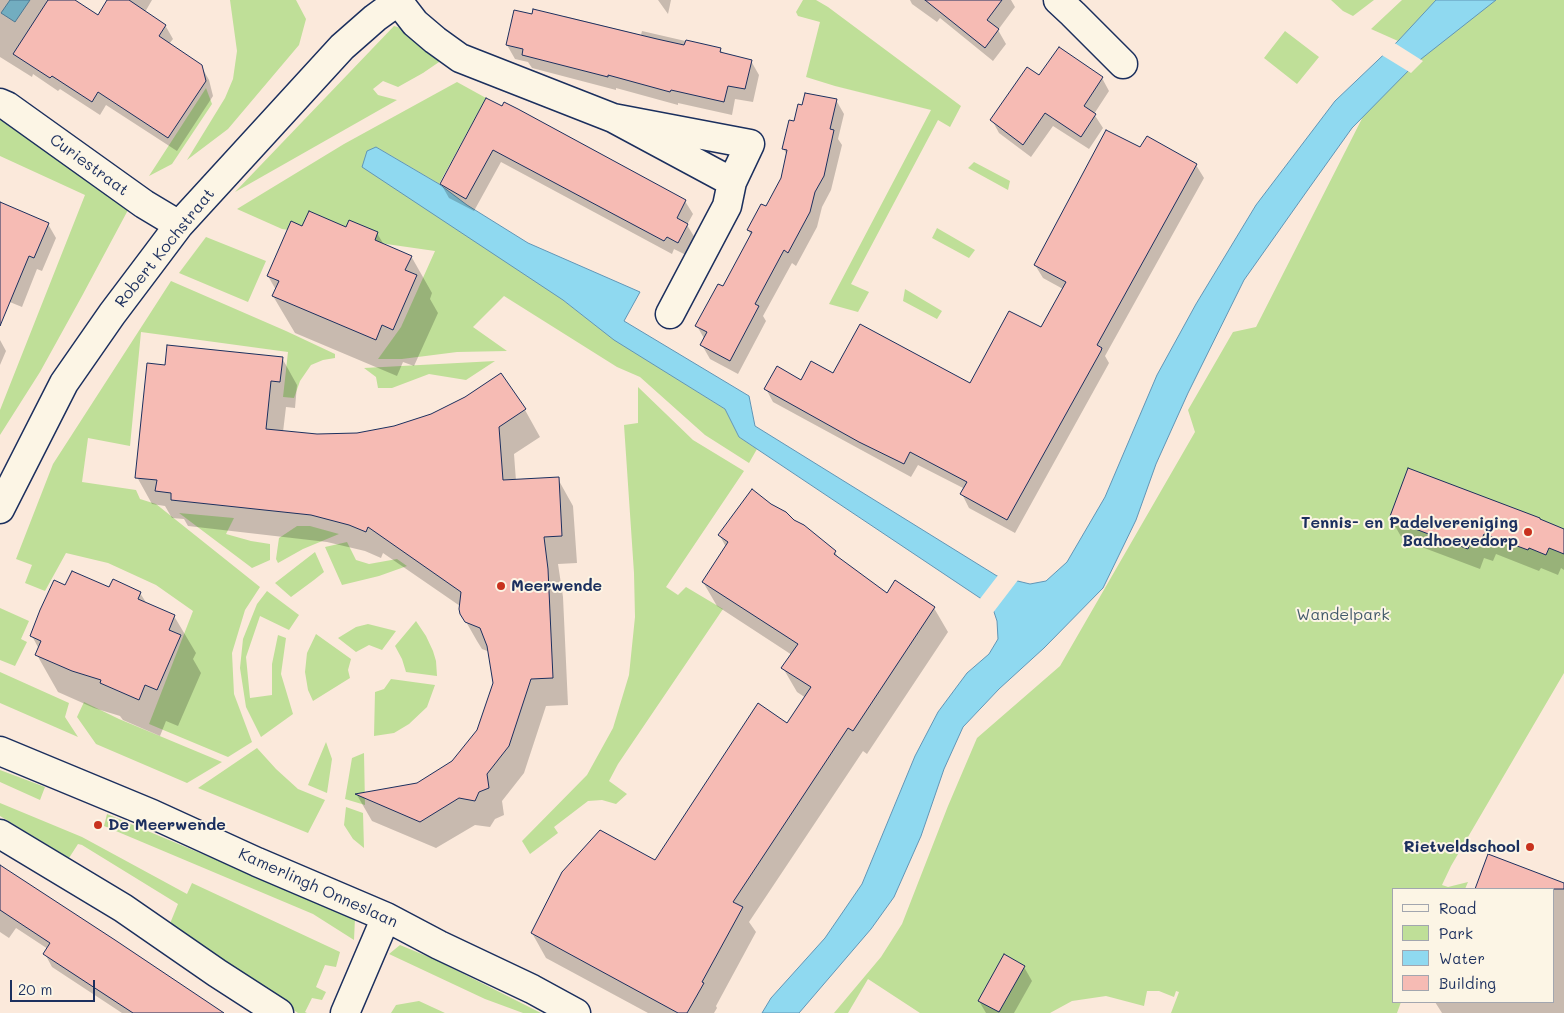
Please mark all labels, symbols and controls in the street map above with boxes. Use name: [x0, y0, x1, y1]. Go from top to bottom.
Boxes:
street label: Curiestraat: [46, 130, 132, 200]
street label: Robert Kochstraat: [111, 185, 219, 311]
place label: Tennis- en Padelvereniging Badhoevedorp: [1301, 513, 1518, 551]
marker: Tennis- en Padelvereniging Badhoevedorp: [1522, 526, 1534, 538]
place label: Meerwende: [511, 576, 602, 596]
marker: Meerwende: [495, 580, 507, 592]
park label: Wandelpark: [1296, 605, 1390, 625]
place label: De Meerwende: [108, 815, 226, 835]
marker: De Meerwende: [92, 819, 104, 831]
place label: Rietveldschool: [1404, 837, 1520, 857]
marker: Rietveldschool: [1524, 841, 1536, 853]
street label: Kamerlingh Onneslaan: [235, 844, 401, 932]
legend: [1392, 888, 1554, 1003]
text: Road: [1439, 898, 1476, 918]
text: Park: [1439, 923, 1473, 943]
text: Water: [1439, 948, 1485, 968]
scale bar: [12, 970, 98, 1002]
text: Building: [1439, 973, 1496, 993]
text: 20 m: [18, 979, 52, 999]

